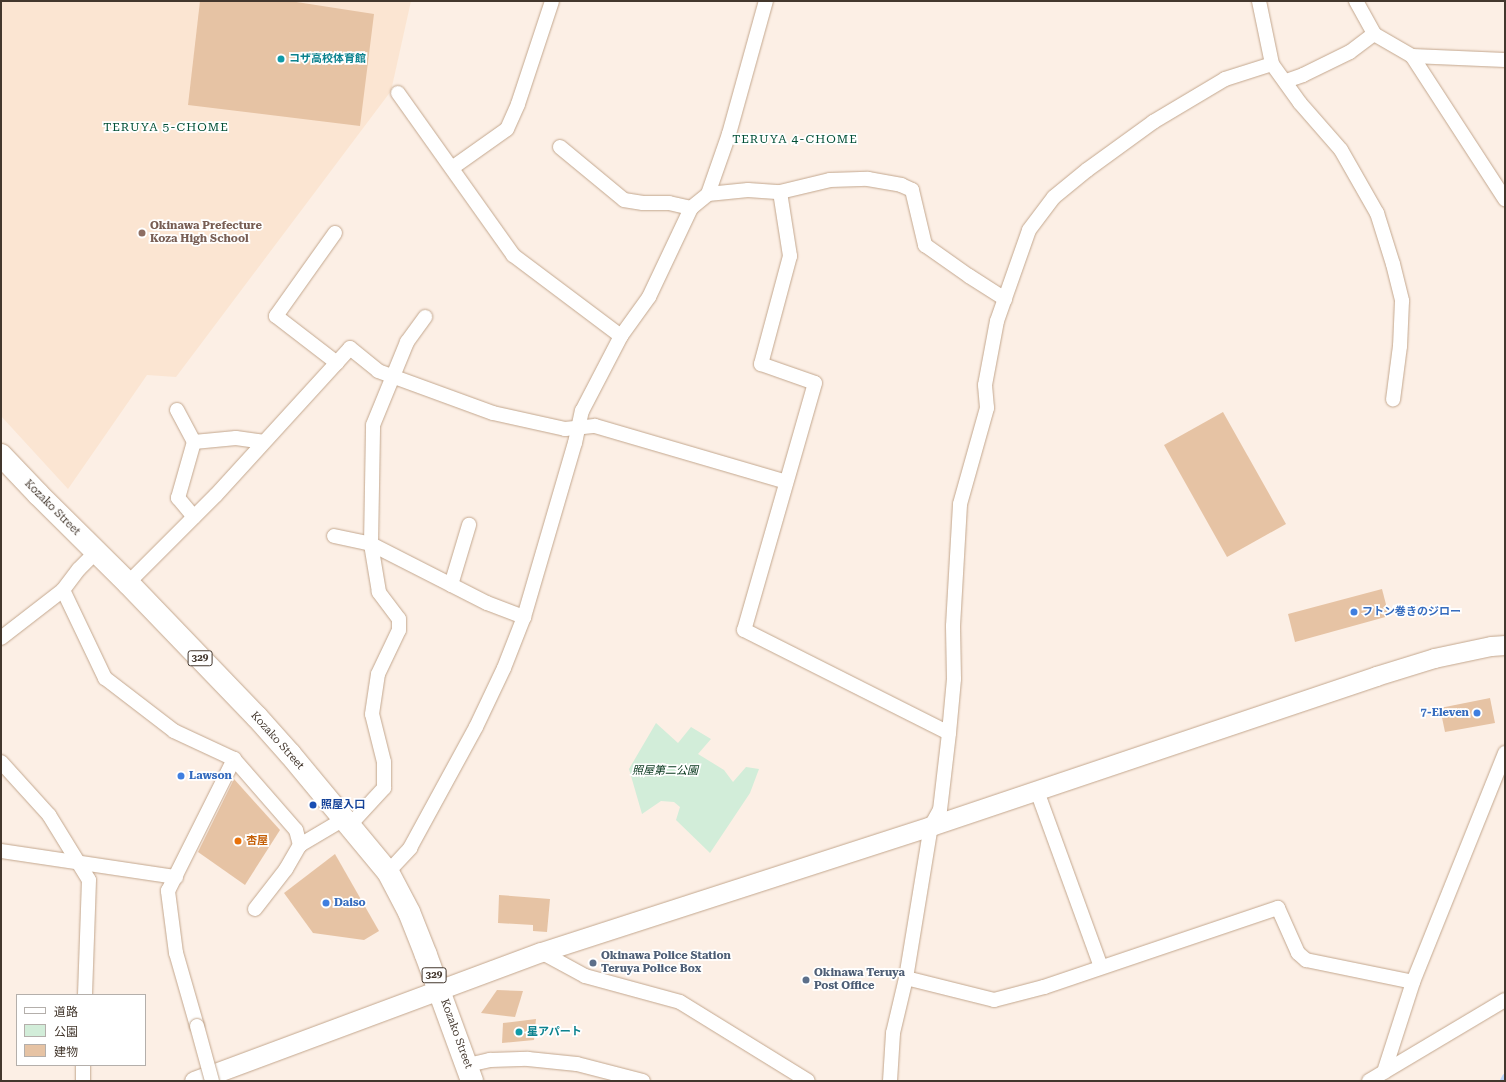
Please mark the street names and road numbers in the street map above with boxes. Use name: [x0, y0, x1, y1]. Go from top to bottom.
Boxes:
street label: Kozako Street: [21, 477, 83, 539]
road number: 329: [187, 650, 213, 666]
street label: Kozako Street: [248, 709, 306, 773]
road number: 329: [421, 967, 447, 983]
street label: Kozako Street: [437, 997, 475, 1071]

